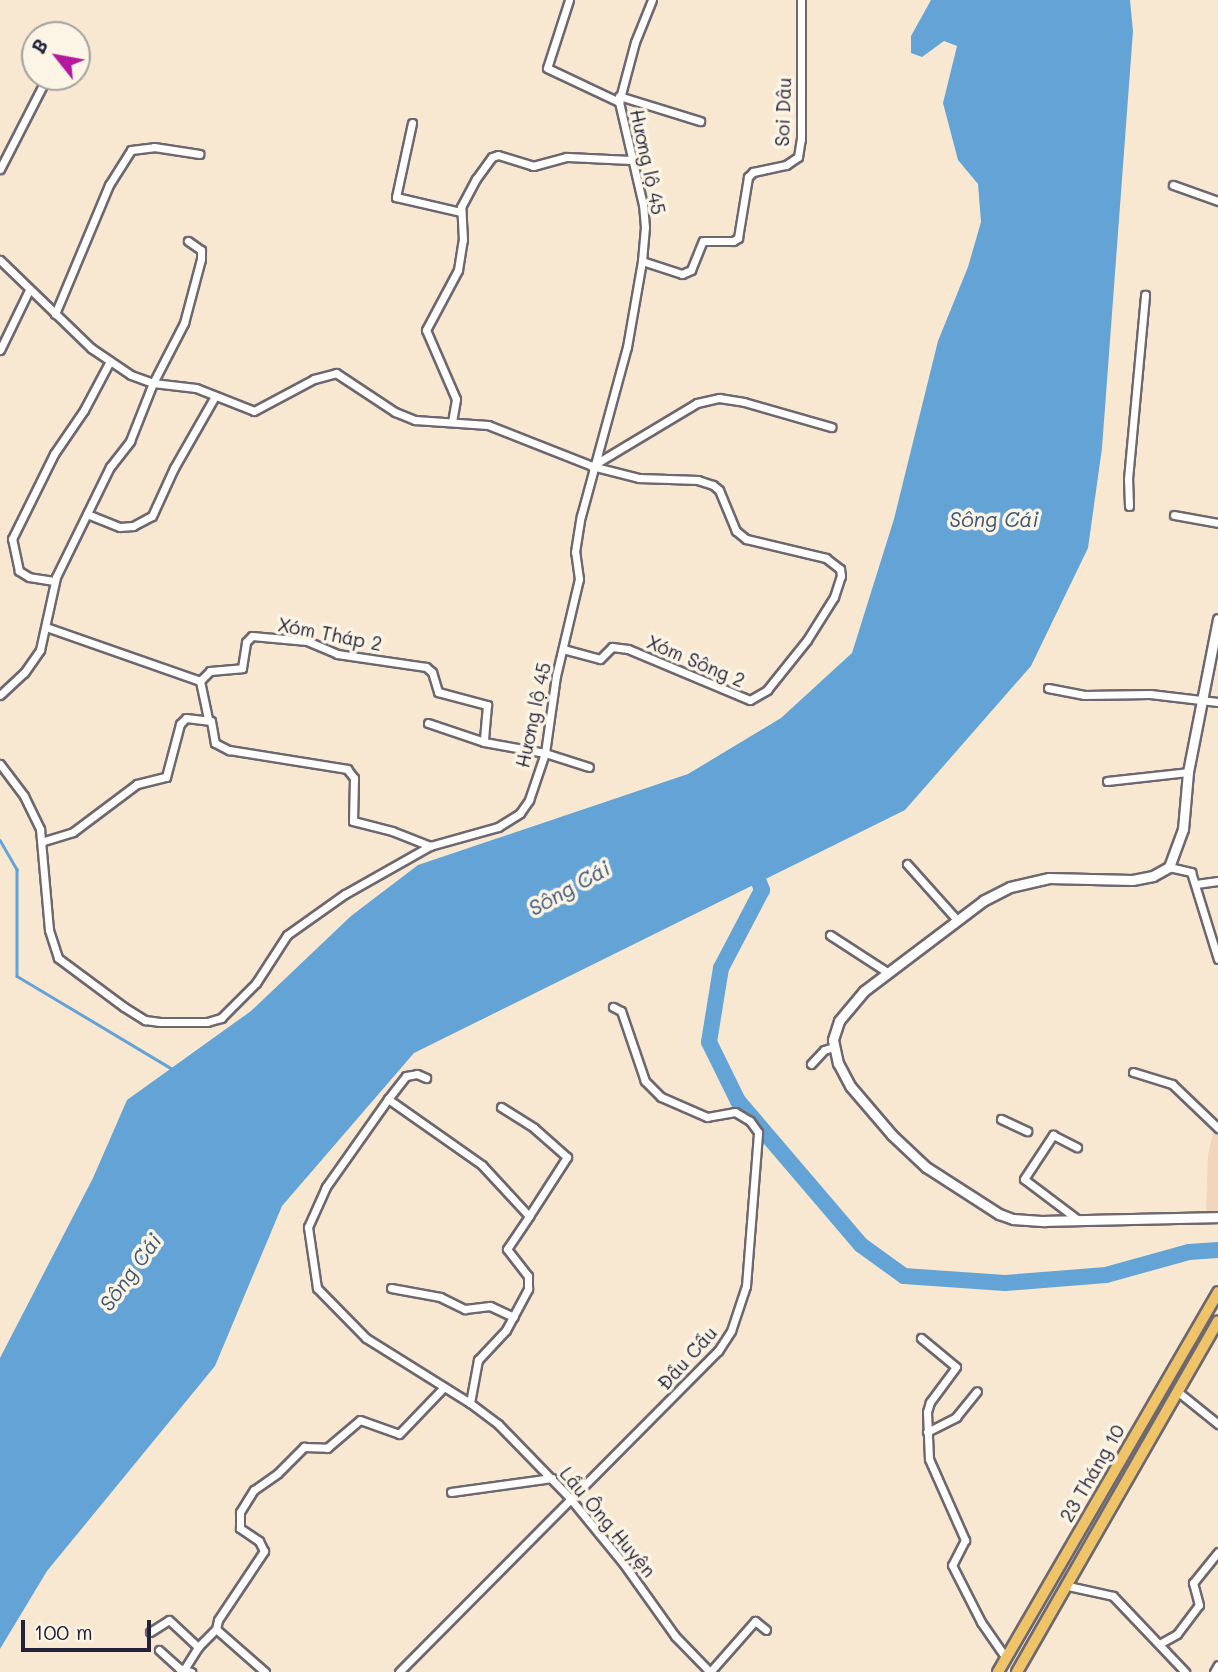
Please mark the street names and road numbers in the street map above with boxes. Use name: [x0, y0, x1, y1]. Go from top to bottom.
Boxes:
street label: Soi Dâu: [770, 77, 796, 147]
street label: Hương lộ 45: [626, 107, 670, 217]
street label: Xóm Tháp 2: [276, 613, 384, 655]
street label: Xóm Sông 2: [644, 630, 748, 692]
street label: Hương lộ 45: [511, 660, 555, 770]
street label: Đầu Cầu: [652, 1321, 722, 1395]
street label: 23 Tháng 10: [1055, 1420, 1129, 1526]
street label: Lầu Ông Huyện: [555, 1462, 661, 1582]

